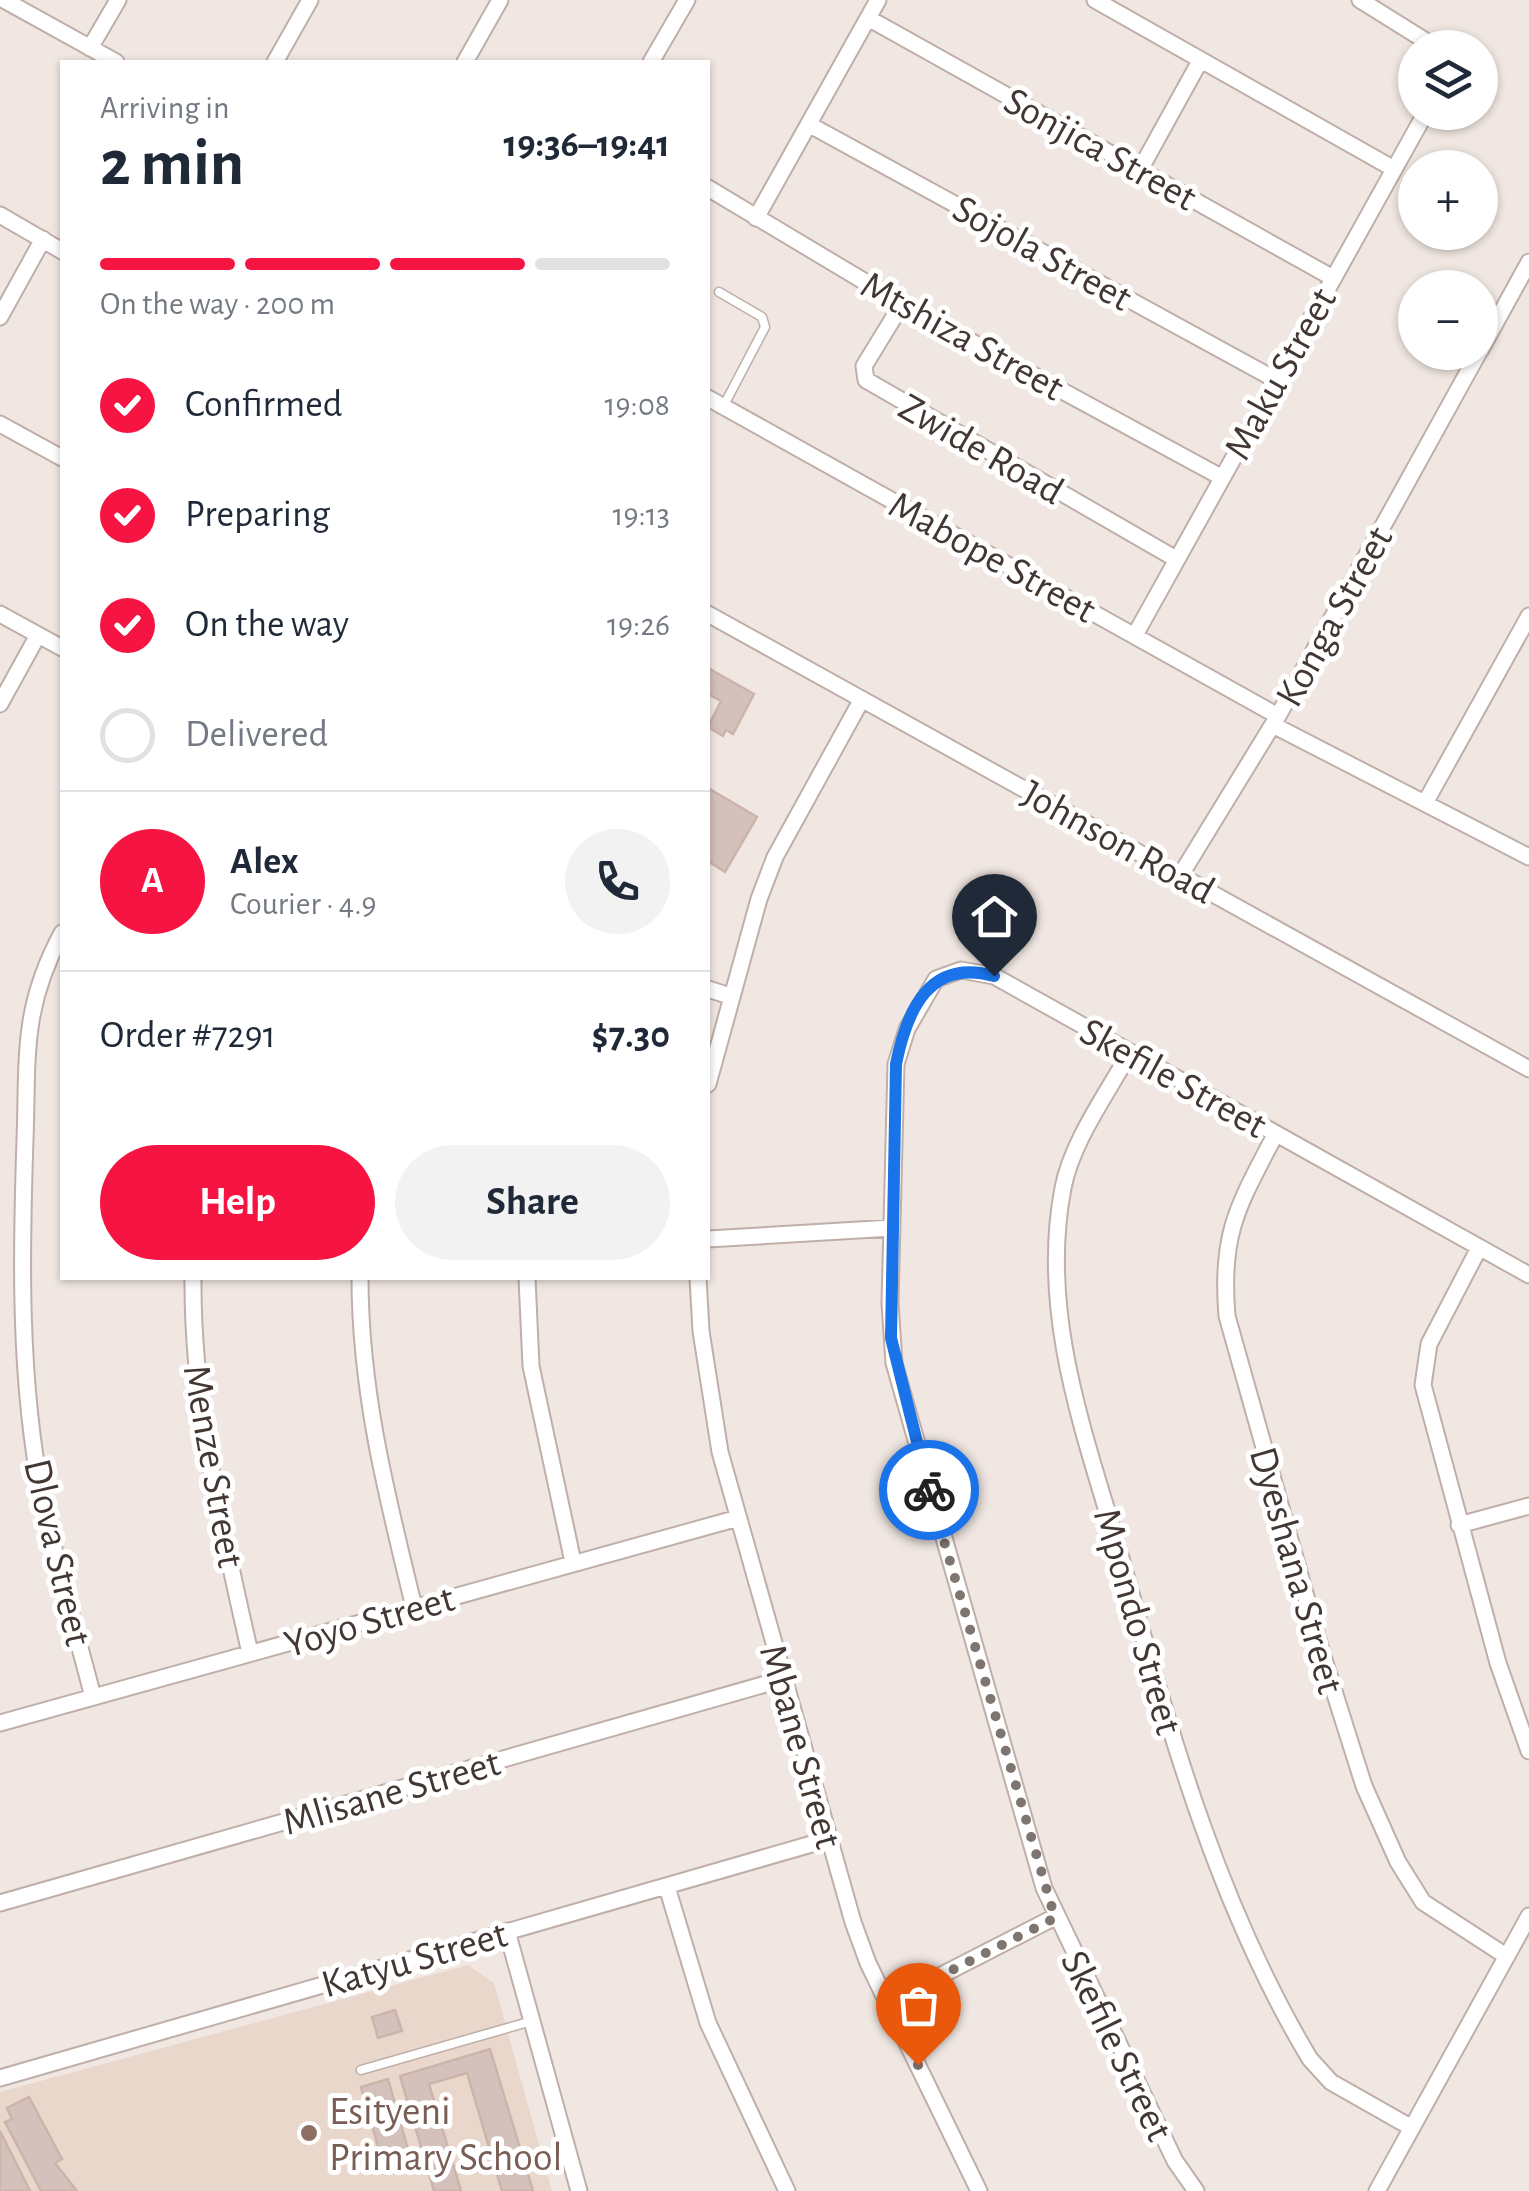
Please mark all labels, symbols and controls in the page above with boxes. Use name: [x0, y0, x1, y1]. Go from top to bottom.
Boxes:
map controls: [1398, 30, 1498, 370]
button: layers: [1398, 30, 1498, 130]
street label: Sonjica Street: [997, 81, 1203, 219]
text: Arriving in: [100, 92, 229, 124]
text: 19:36–19:41: [503, 126, 670, 164]
text: 2 min: [100, 132, 244, 197]
button: +: [1398, 150, 1498, 250]
street label: Sojola Street: [946, 188, 1138, 319]
street label: Mtshiza Street: [854, 265, 1070, 409]
button: −: [1398, 270, 1498, 370]
street label: Maku Street: [1217, 281, 1344, 466]
text: On the way · 200 m: [100, 288, 335, 320]
icon: check: [100, 378, 155, 433]
text: Confirmed: [185, 386, 342, 424]
street label: Zwide Road: [892, 387, 1070, 513]
text: 19:08: [605, 389, 670, 421]
street label: Mabope Street: [882, 485, 1102, 631]
icon: check: [100, 488, 155, 543]
text: Preparing: [185, 496, 330, 534]
text: 19:13: [612, 499, 670, 531]
street label: Konga Street: [1269, 520, 1401, 714]
icon: check: [100, 598, 155, 653]
text: On the way: [185, 606, 349, 644]
text: 19:26: [607, 609, 670, 641]
text: Delivered: [185, 716, 328, 754]
street label: Johnson Road: [1015, 774, 1221, 912]
button: phone: [565, 829, 670, 934]
text: Alex: [230, 843, 299, 881]
text: A: [141, 862, 164, 900]
pin: [952, 874, 1037, 977]
text: Courier · 4.9: [230, 888, 377, 920]
icon: home: [967, 889, 1022, 944]
street label: Skefile Street: [1073, 1011, 1273, 1146]
text: Order #7291: [100, 1017, 276, 1055]
text: $7.30: [592, 1017, 670, 1055]
button: Help: [100, 1145, 375, 1260]
button: Share: [395, 1145, 670, 1260]
street label: Menze Street: [176, 1362, 251, 1571]
courier: [879, 1440, 979, 1540]
street label: Dyeshana Street: [1242, 1443, 1350, 1699]
street label: Dlova Street: [16, 1455, 98, 1650]
icon: bike: [902, 1463, 957, 1518]
street label: Mpondo Street: [1086, 1504, 1188, 1739]
street label: Yoyo Street: [280, 1579, 459, 1665]
street label: Mbane Street: [752, 1640, 848, 1853]
street label: Mlisane Street: [278, 1743, 505, 1843]
street label: Katyu Street: [317, 1914, 512, 2005]
street label: Skefile Street: [1053, 1945, 1179, 2147]
pin: [876, 1963, 961, 2066]
icon: bag: [891, 1978, 946, 2033]
place label: Esityeni Primary School: [329, 2092, 562, 2178]
marker: Esityeni Primary School: [298, 2122, 320, 2144]

